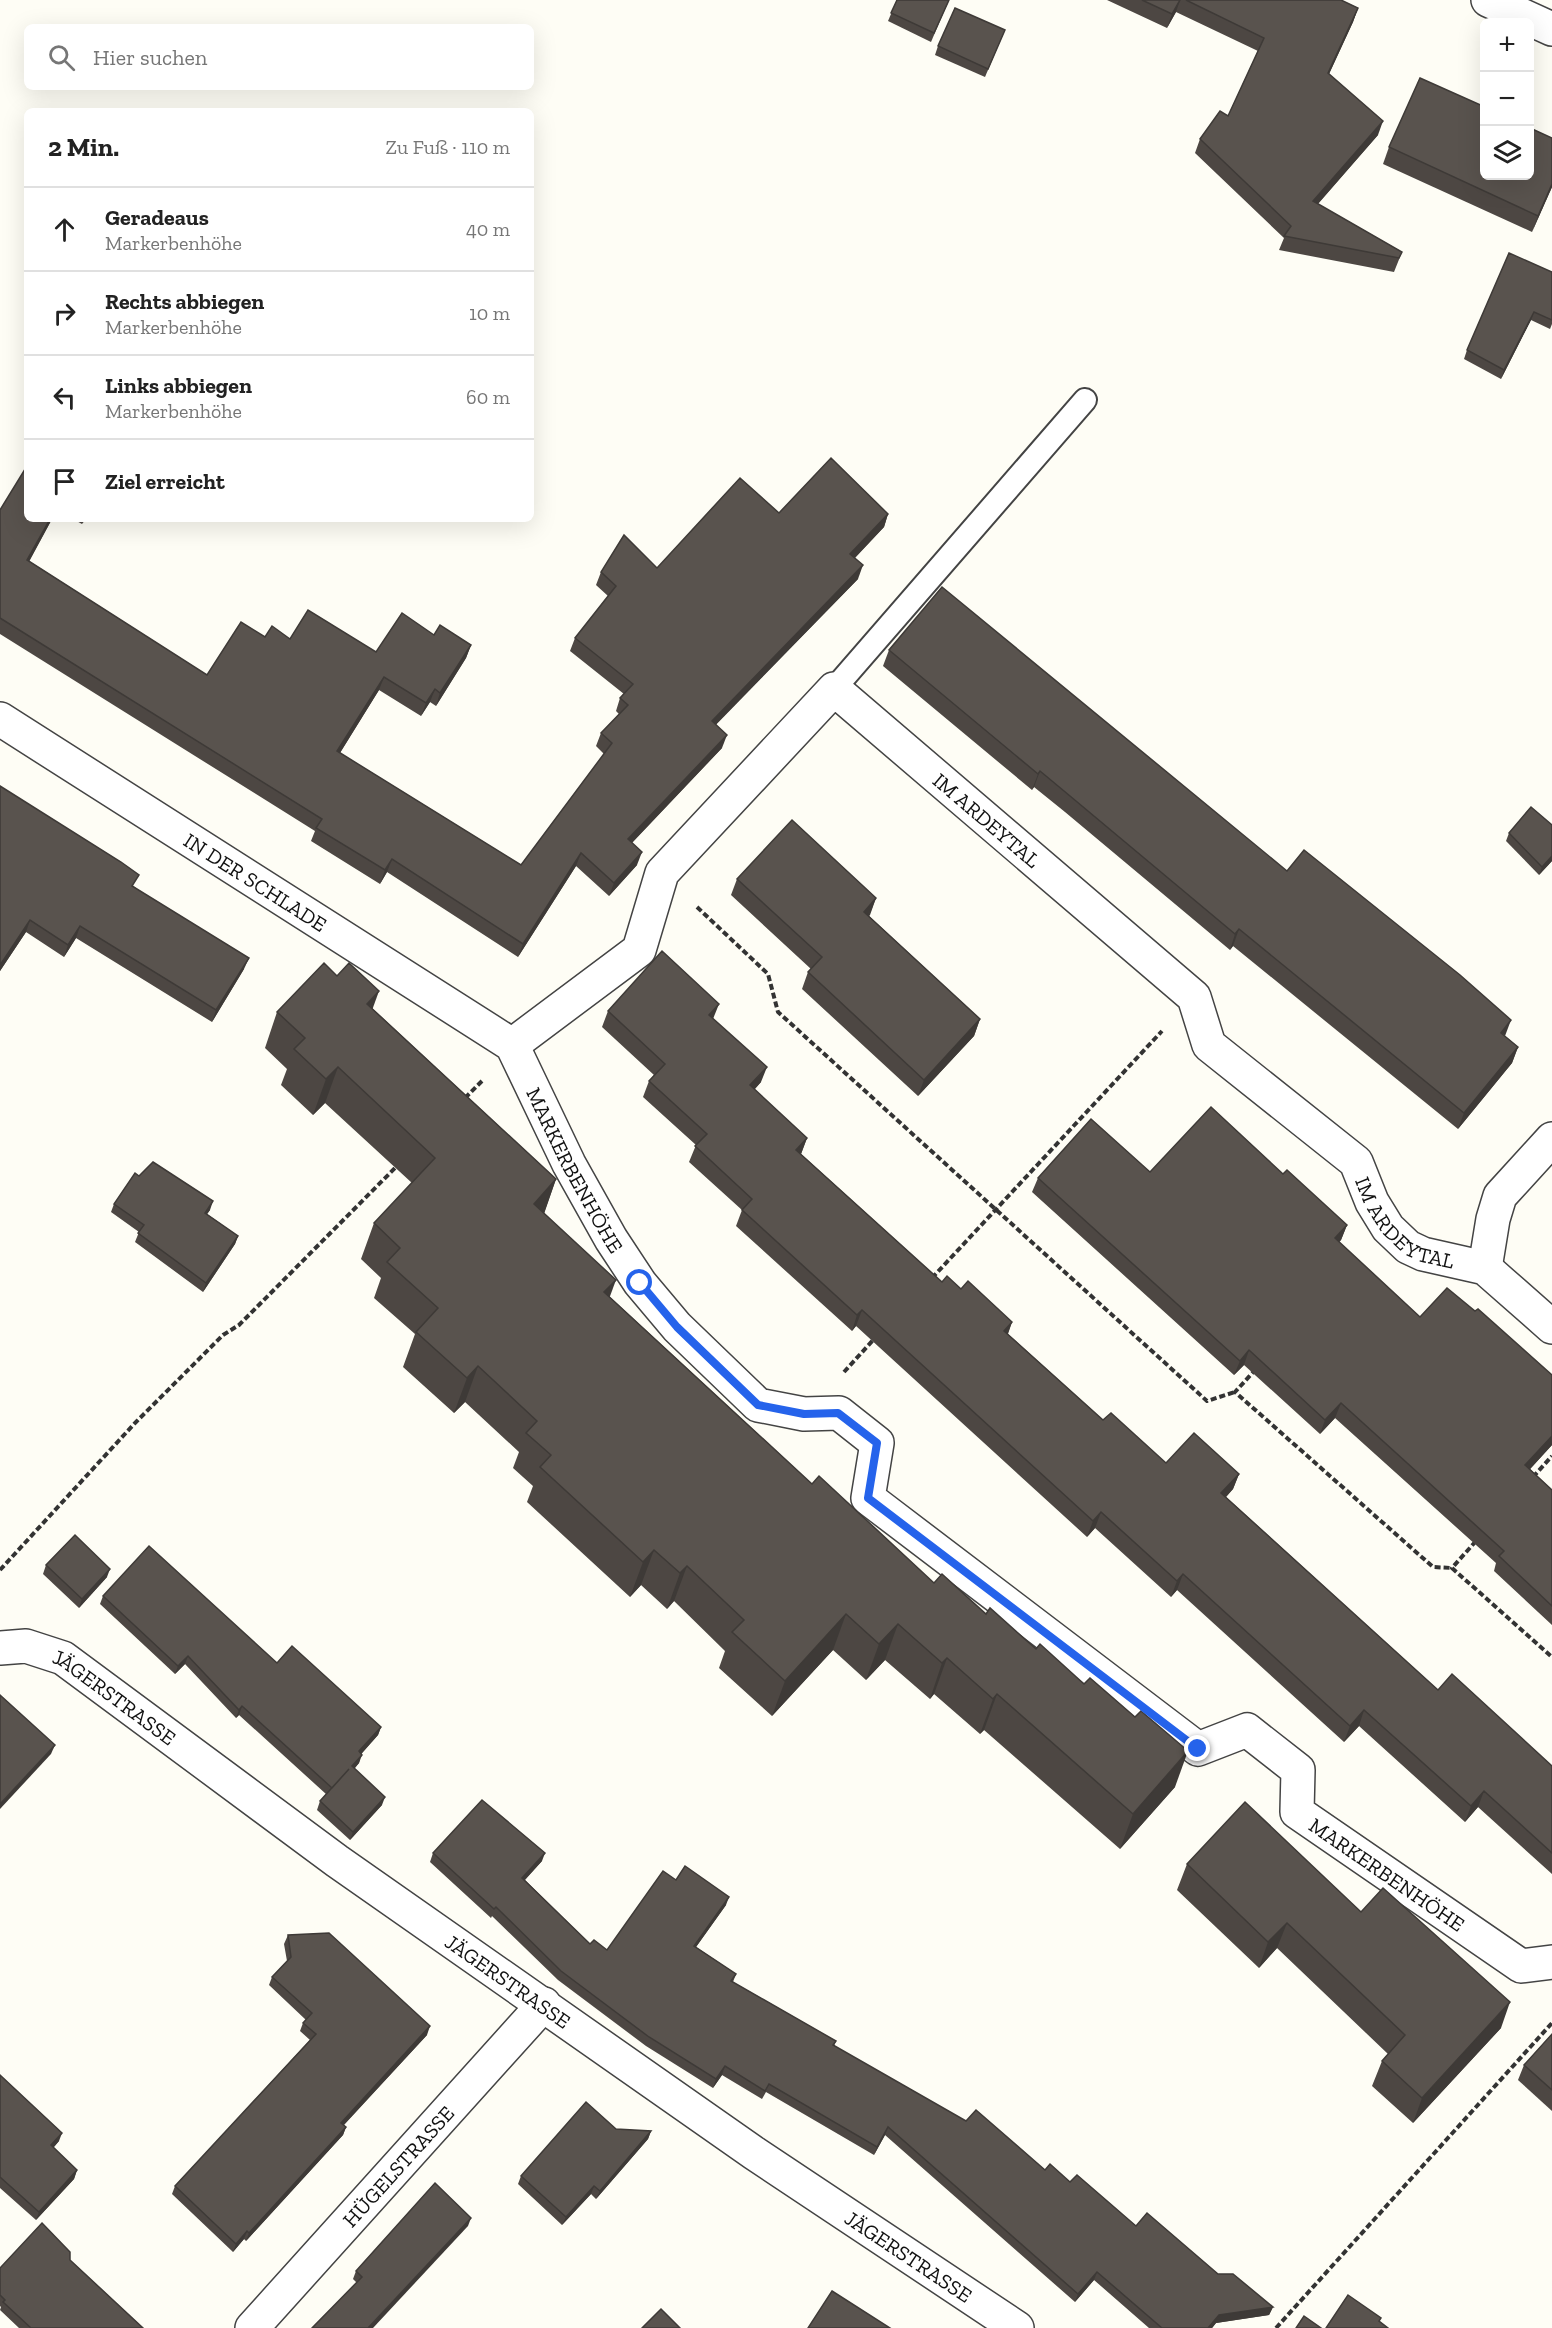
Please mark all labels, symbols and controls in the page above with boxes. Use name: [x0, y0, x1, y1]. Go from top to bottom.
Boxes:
map controls: [1480, 18, 1534, 180]
button: +: [1480, 18, 1534, 72]
search box: [24, 24, 534, 90]
icon: search: [45, 41, 78, 74]
text: Hier suchen: [93, 44, 207, 71]
button: −: [1480, 72, 1534, 126]
button: layers: [1480, 126, 1534, 180]
text: 2 Min.: [48, 131, 119, 163]
text: Zu Fuß · 110 m: [386, 135, 510, 159]
text: Geradeaus: [105, 204, 209, 231]
icon: ahead: [48, 213, 81, 246]
text: 40 m: [466, 217, 510, 241]
text: Markerbenhöhe: [105, 231, 242, 255]
text: Rechts abbiegen: [105, 288, 264, 315]
icon: right: [48, 297, 81, 330]
text: 10 m: [469, 301, 510, 325]
text: Markerbenhöhe: [105, 315, 242, 339]
text: Links abbiegen: [105, 372, 252, 399]
icon: left: [48, 381, 81, 414]
text: 60 m: [466, 385, 510, 409]
text: Markerbenhöhe: [105, 399, 242, 423]
icon: arrive: [48, 465, 81, 498]
text: Ziel erreicht: [105, 468, 225, 495]
street label: IM ARDEYTAL: [928, 767, 1046, 873]
street label: IN DER SCHLADE: [180, 827, 332, 936]
street label: MARKERBENHÖHE: [522, 1083, 629, 1257]
street label: IM ARDEYTAL: [1351, 1173, 1457, 1273]
route start: [626, 1269, 652, 1295]
street label: JÄGERSTRASSE: [50, 1643, 181, 1750]
route end: [1184, 1735, 1210, 1761]
street label: MARKERBENHÖHE: [1305, 1812, 1470, 1936]
street label: JÄGERSTRASSE: [441, 1928, 576, 2033]
street label: HÜGELSTRASSE: [337, 2100, 459, 2232]
street label: JÄGERSTRASSE: [841, 2205, 977, 2307]

